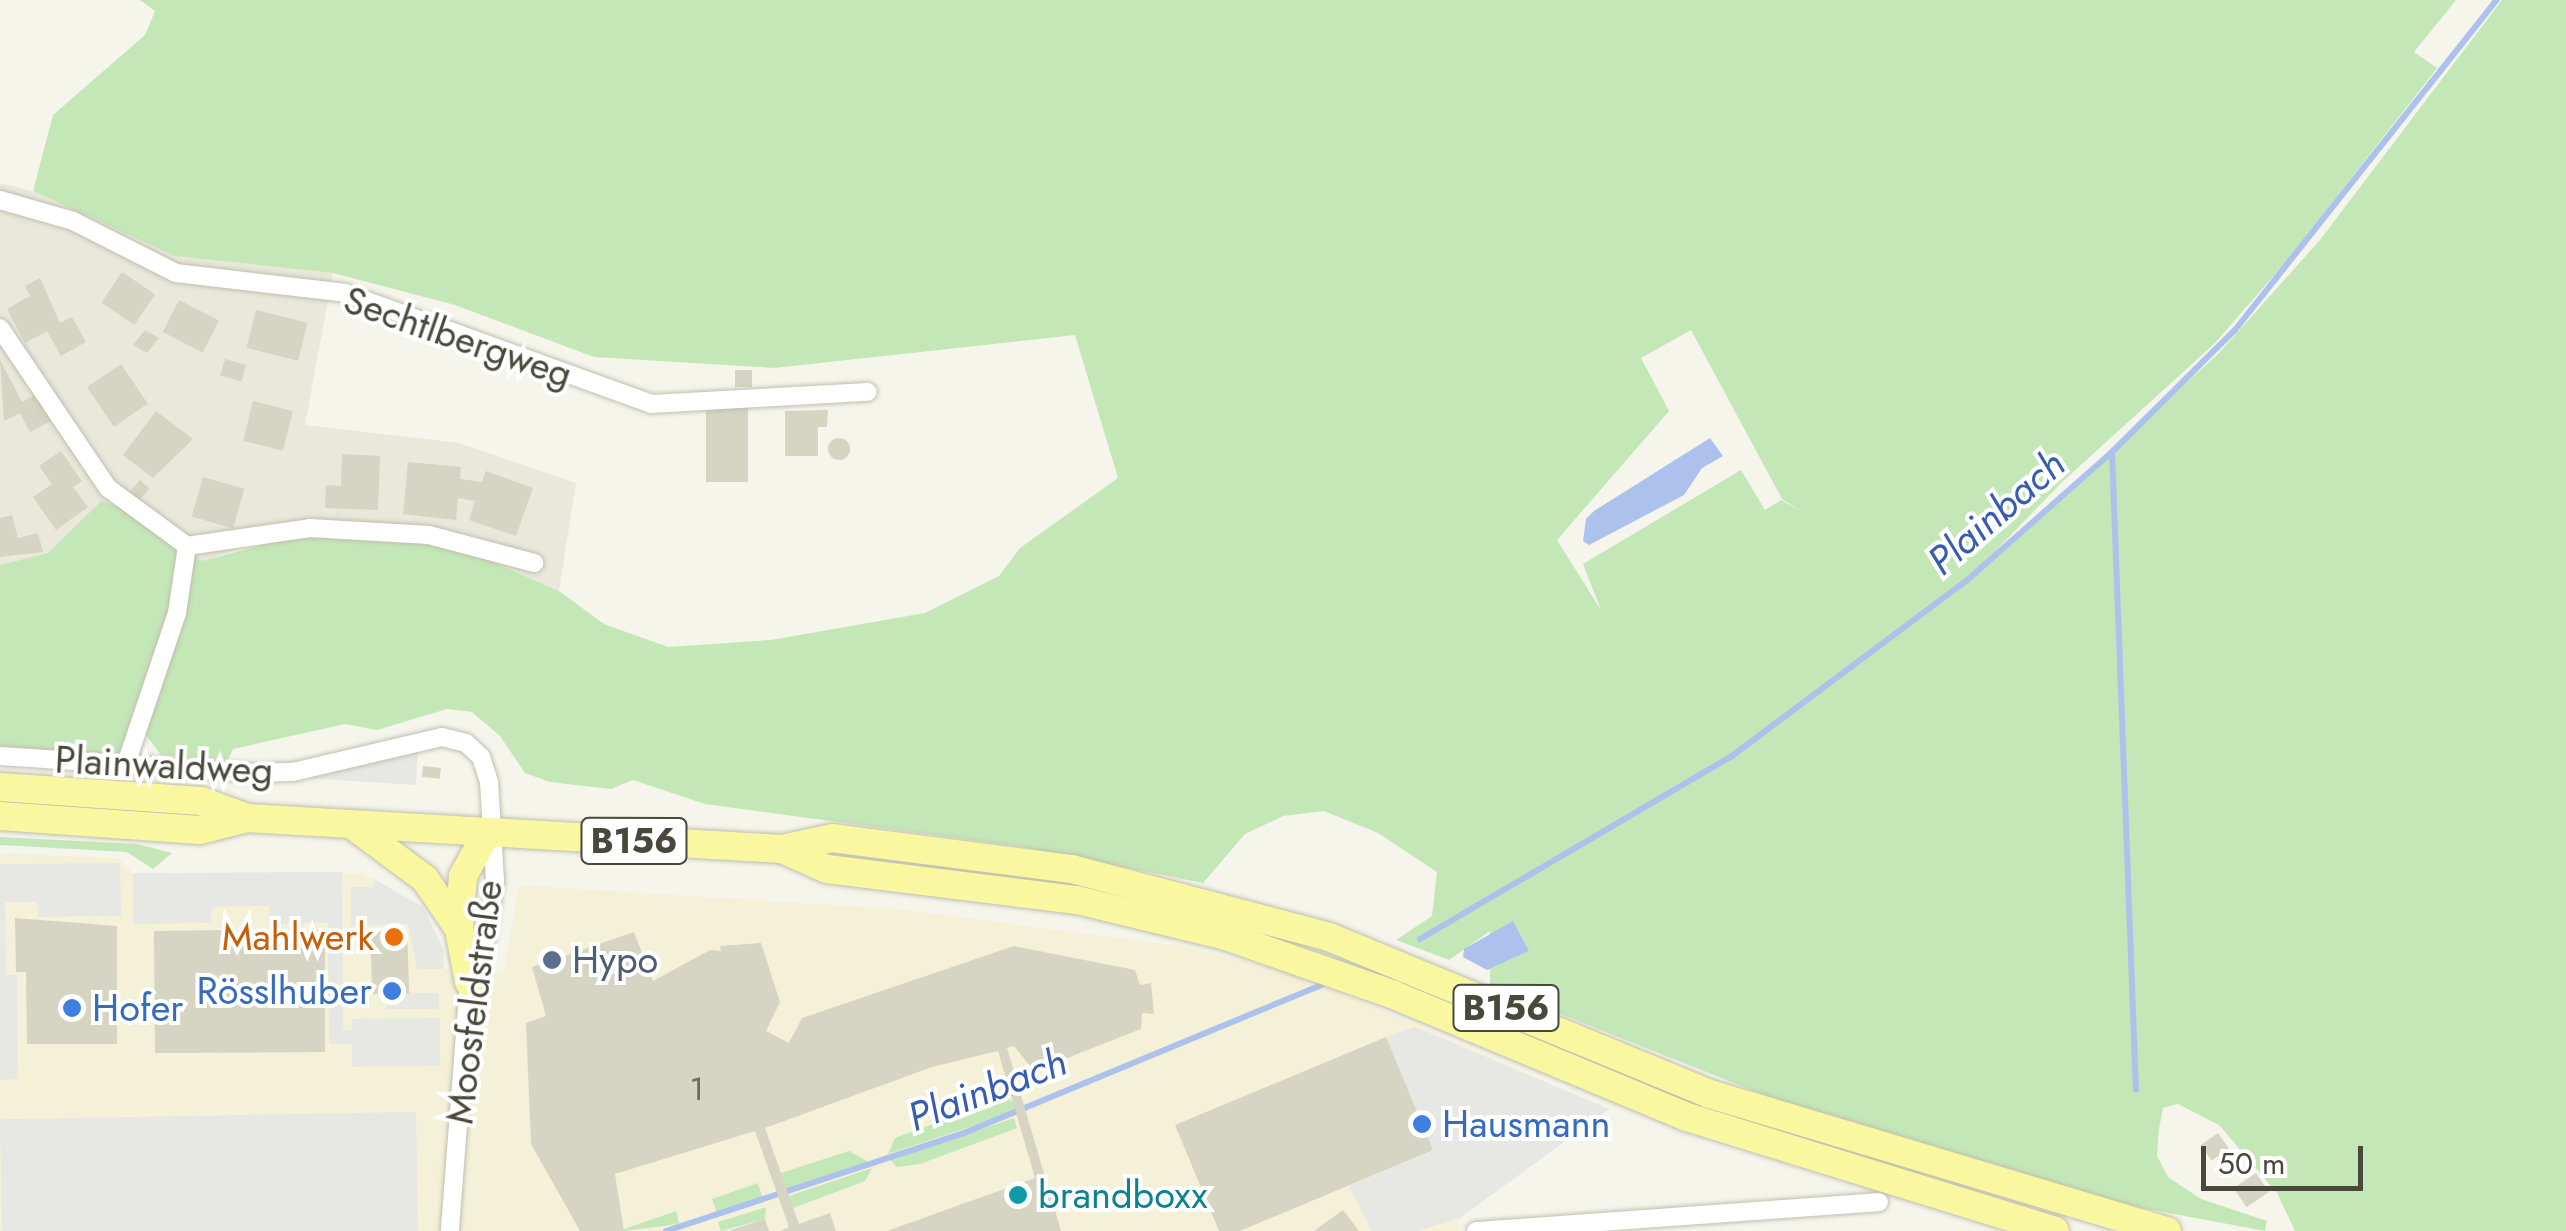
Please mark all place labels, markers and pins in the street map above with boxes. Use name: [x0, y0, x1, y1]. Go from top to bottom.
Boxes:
place label: Mahlwerk: [222, 914, 374, 960]
marker: Mahlwerk: [383, 926, 405, 948]
place label: Hypo: [572, 937, 658, 983]
marker: Hypo: [541, 949, 563, 971]
place label: Rösslhuber: [196, 968, 372, 1014]
marker: Rösslhuber: [381, 980, 403, 1002]
place label: Hofer: [92, 985, 183, 1031]
marker: Hofer: [61, 997, 83, 1019]
place label: Hausmann: [1442, 1101, 1611, 1147]
marker: Hausmann: [1411, 1113, 1433, 1135]
place label: brandboxx: [1038, 1172, 1207, 1218]
marker: brandboxx: [1007, 1184, 1029, 1206]

